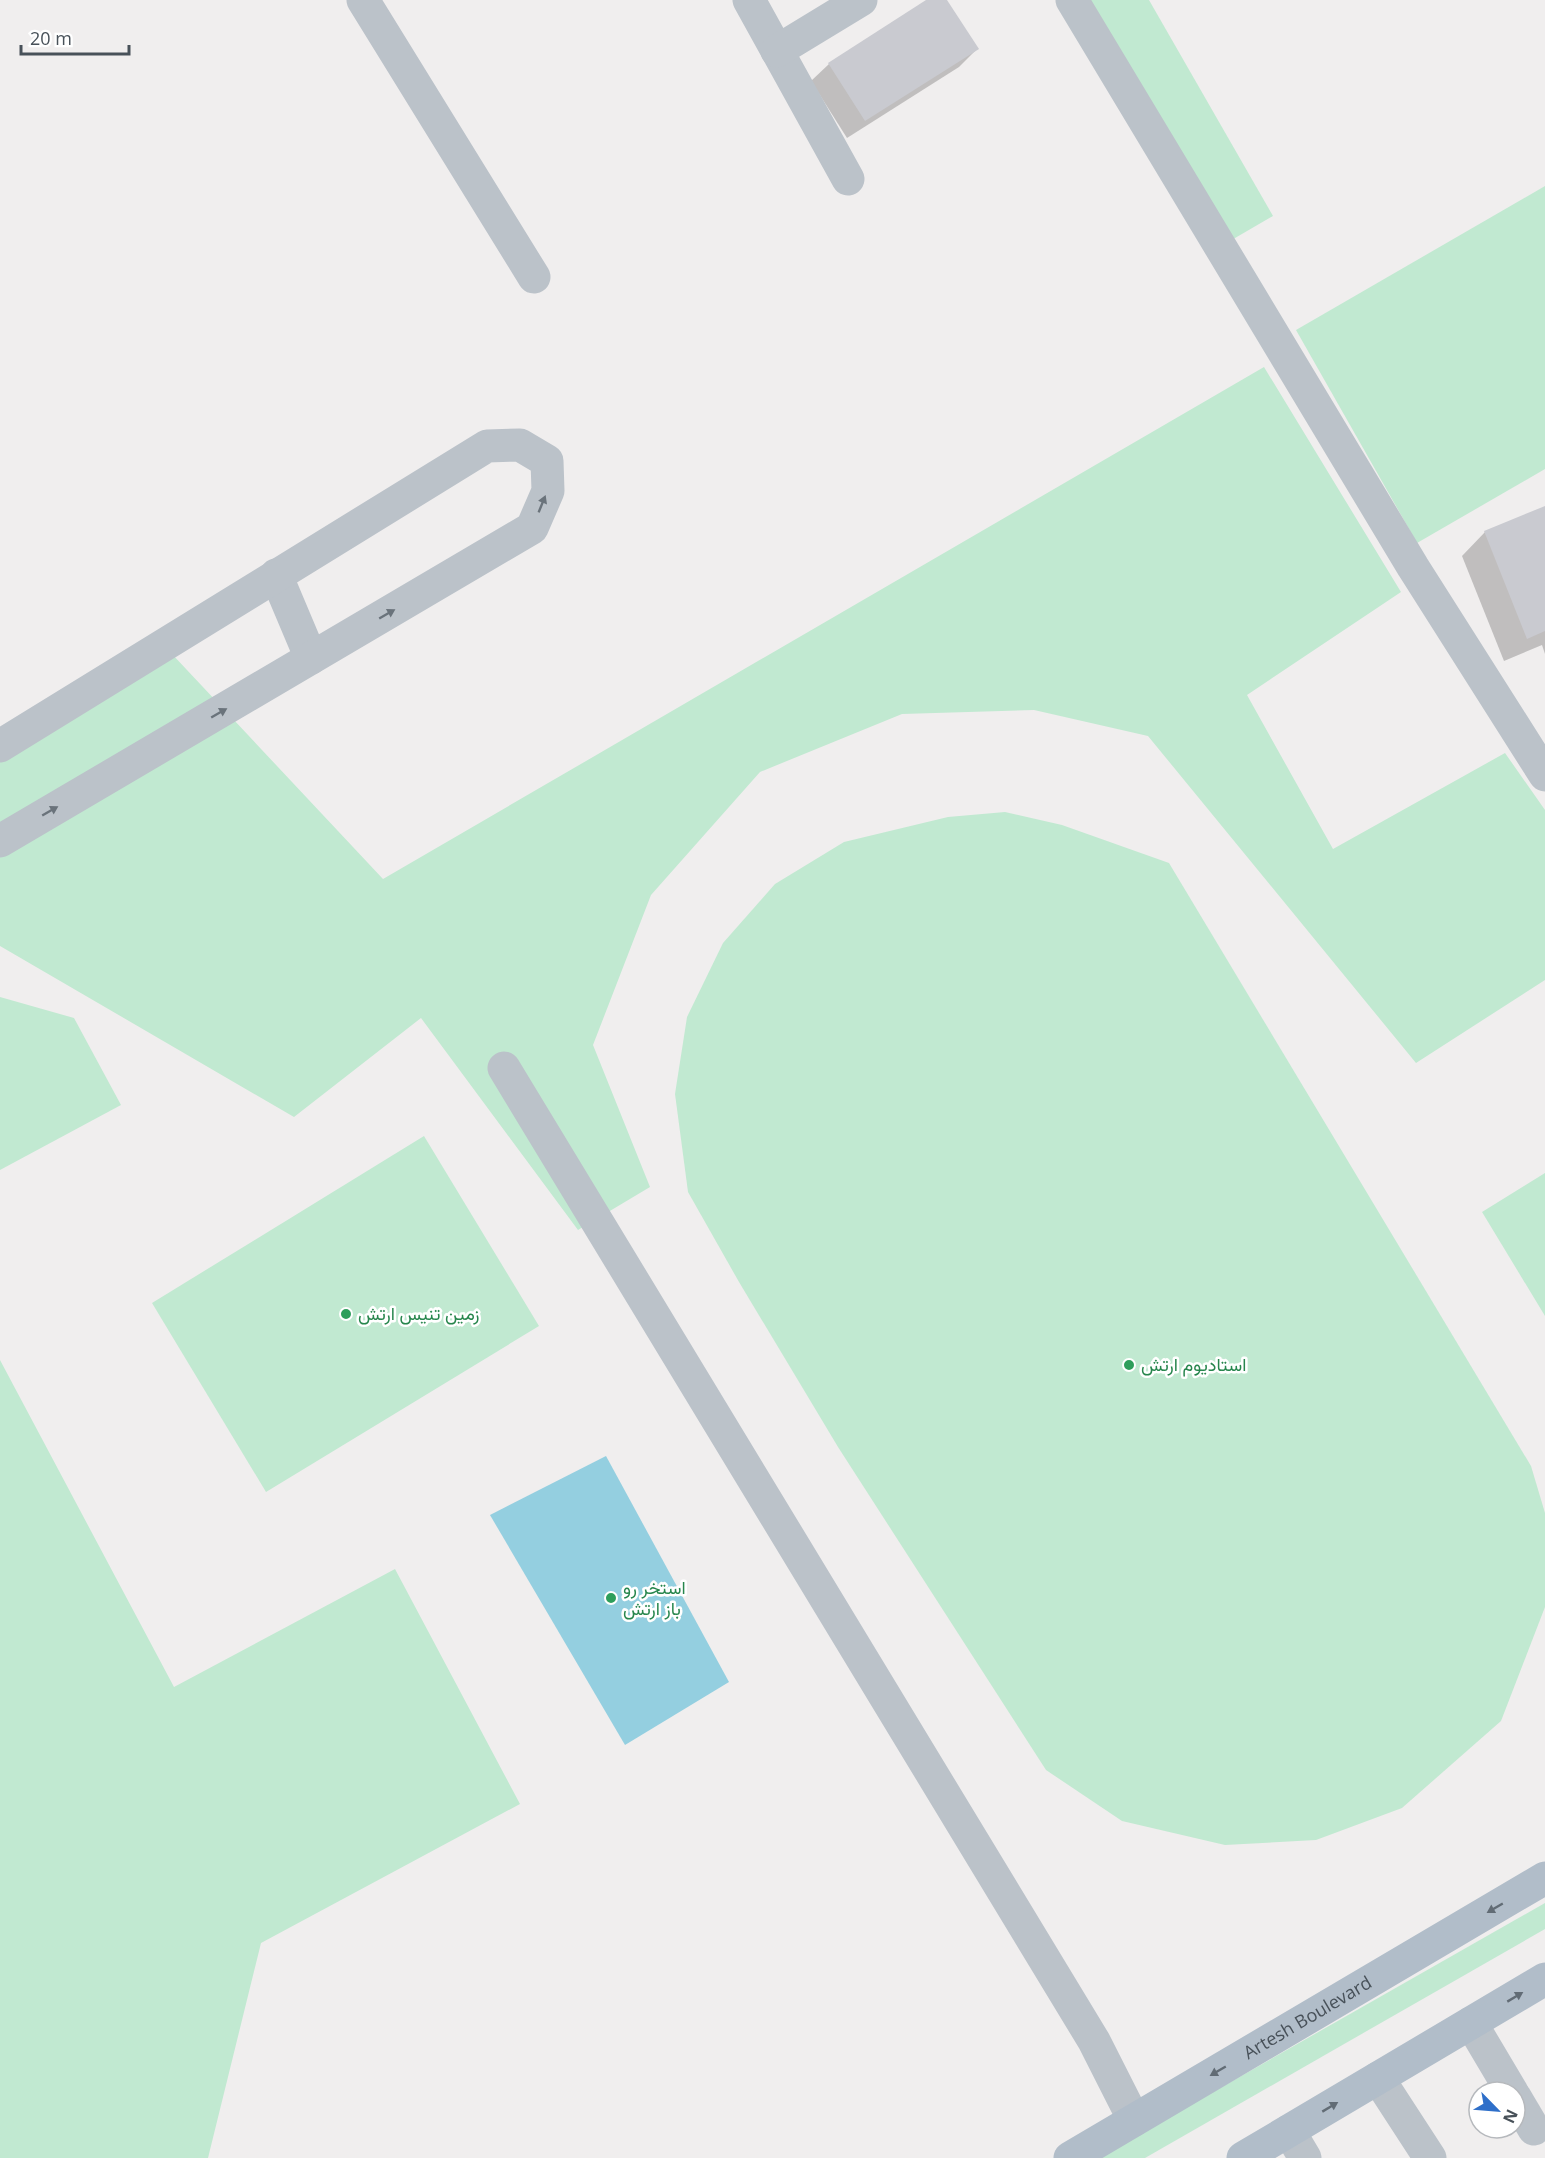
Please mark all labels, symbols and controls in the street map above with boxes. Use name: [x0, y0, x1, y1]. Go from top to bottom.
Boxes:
scale bar: [21, 18, 129, 56]
text: 20 m: [30, 26, 72, 50]
one-way arrow: [538, 495, 547, 513]
one-way arrow: [379, 609, 396, 619]
one-way arrow: [211, 707, 227, 718]
one-way arrow: [42, 806, 58, 817]
place label: زمین تنیس ارتش: [358, 1301, 480, 1325]
marker: زمین تنیس ارتش: [339, 1307, 353, 1321]
place label: استادیوم ارتش: [1141, 1352, 1246, 1377]
marker: استادیوم ارتش: [1122, 1358, 1136, 1372]
place label: استخر رو باز ارتش: [623, 1575, 686, 1620]
marker: استخر رو باز ارتش: [604, 1591, 618, 1605]
one-way arrow: [1486, 1903, 1503, 1913]
street label: Artesh Boulevard: [1239, 1970, 1376, 2064]
one-way arrow: [1507, 1992, 1524, 2002]
one-way arrow: [1210, 2065, 1226, 2076]
north arrow: [1467, 2080, 1527, 2140]
one-way arrow: [1322, 2102, 1339, 2112]
text: N: [1498, 2106, 1523, 2127]

